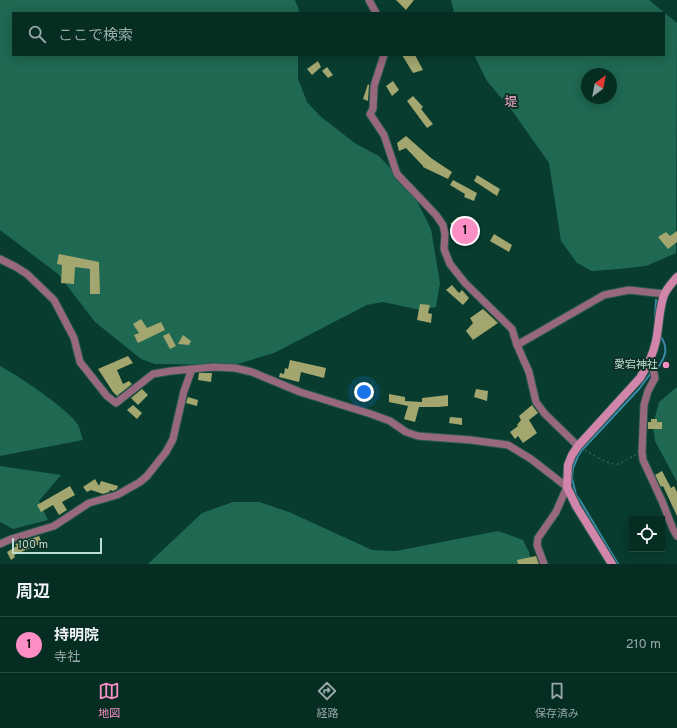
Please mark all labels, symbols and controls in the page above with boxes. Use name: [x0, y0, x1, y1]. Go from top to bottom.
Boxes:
search box: [12, 12, 665, 56]
icon: search: [26, 23, 48, 45]
text: ここで検索: [58, 27, 133, 46]
north arrow: [581, 68, 617, 104]
district label: 堤: [504, 95, 518, 111]
pin: 1: [452, 216, 478, 246]
place label: 愛宕神社: [614, 358, 658, 372]
marker: 愛宕神社: [661, 360, 671, 370]
your location: [354, 382, 374, 402]
map controls: [629, 516, 665, 552]
button: locate: [629, 516, 665, 552]
scale bar: [12, 536, 102, 555]
text: 100 m: [18, 538, 48, 552]
text: 周辺: [16, 582, 50, 604]
text: 持明院: [54, 627, 99, 646]
text: 1: [26, 637, 32, 653]
text: 210 m: [626, 637, 661, 653]
text: 寺社: [54, 650, 80, 666]
tab: 地図: [98, 680, 120, 721]
tab: 経路: [316, 680, 338, 721]
tab: 保存済み: [535, 680, 579, 721]

